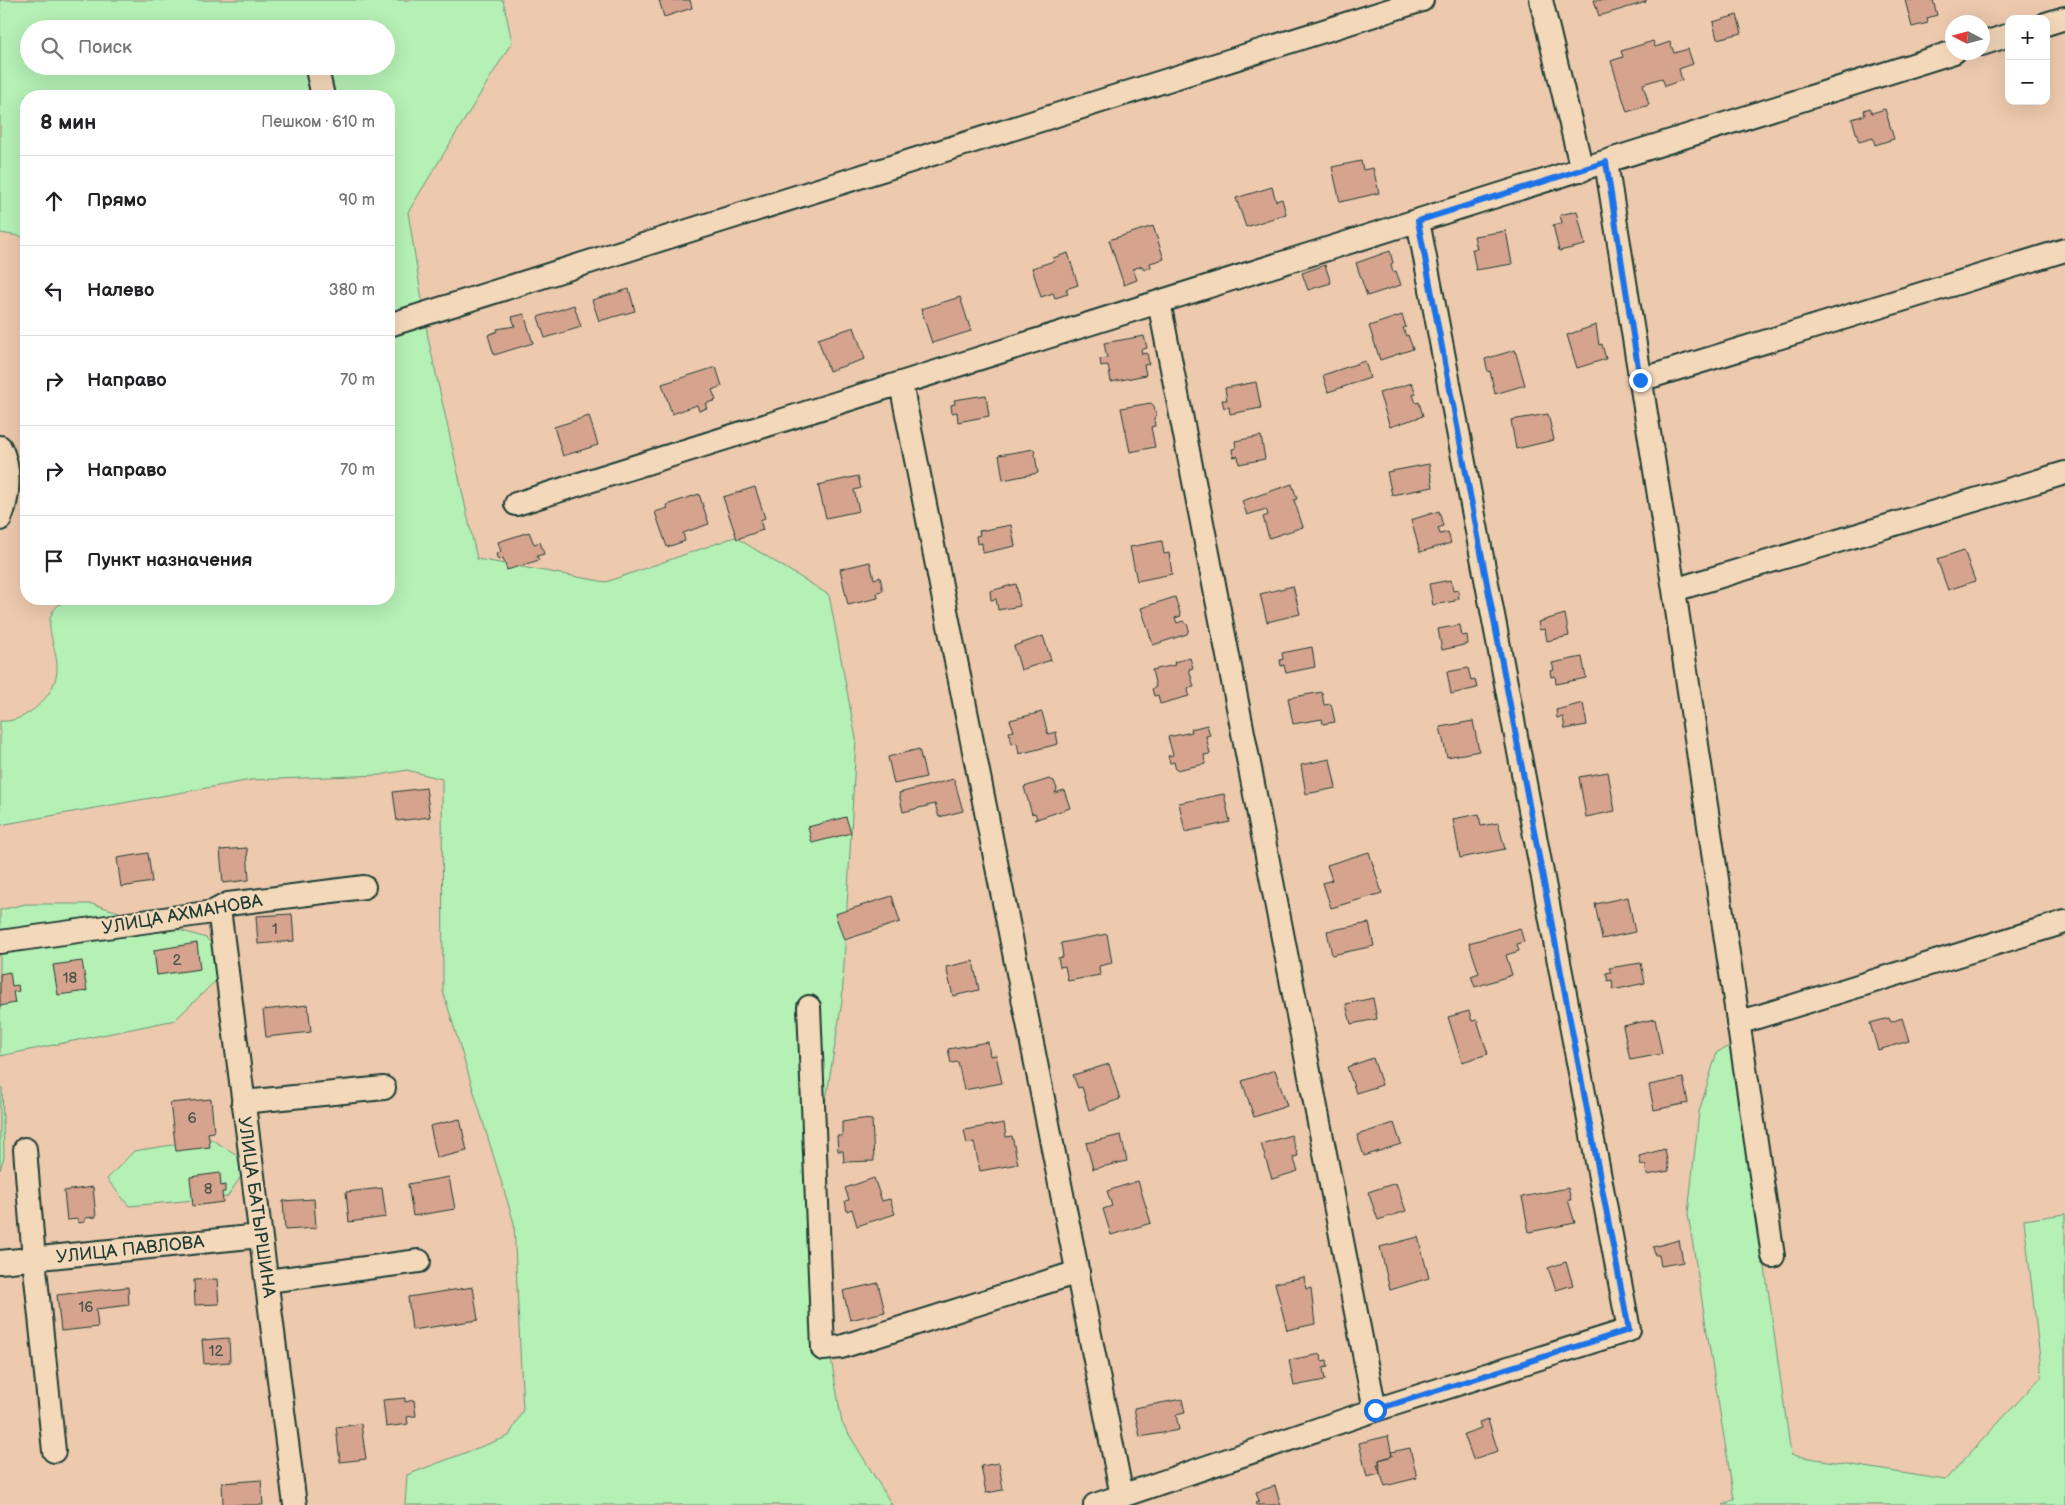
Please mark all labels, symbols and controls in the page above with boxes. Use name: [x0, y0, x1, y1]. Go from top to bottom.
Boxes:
north arrow: [1945, 15, 1990, 60]
map controls: [2005, 15, 2050, 105]
button: +: [2005, 15, 2050, 60]
search box: [20, 20, 395, 75]
icon: search: [38, 34, 66, 62]
text: Поиск: [78, 36, 132, 59]
button: −: [2005, 60, 2050, 105]
text: 8 мин: [40, 110, 96, 135]
text: Пешком · 610 m: [261, 113, 375, 132]
icon: ahead: [40, 187, 68, 215]
text: Прямо: [87, 189, 147, 212]
text: 90 m: [339, 191, 375, 210]
icon: left: [40, 277, 68, 305]
text: Налево: [87, 279, 154, 302]
text: 380 m: [329, 281, 375, 300]
icon: right: [40, 367, 68, 395]
text: Направо: [87, 369, 167, 392]
route end: [1629, 369, 1652, 392]
text: 70 m: [340, 371, 375, 390]
icon: right: [40, 457, 68, 485]
text: Направо: [87, 459, 167, 482]
text: 70 m: [340, 461, 375, 480]
icon: arrive: [40, 547, 68, 575]
text: Пункт назначения: [87, 549, 252, 572]
street label: УЛИЦА АХМАНОВА: [100, 890, 264, 939]
house number: 1: [272, 920, 278, 939]
house number: 2: [173, 951, 182, 970]
house number: 18: [63, 969, 78, 988]
house number: 6: [187, 1109, 197, 1128]
street label: УЛИЦА БАТЫРШИНА: [233, 1115, 280, 1299]
house number: 8: [204, 1180, 213, 1199]
street label: УЛИЦА ПАВЛОВА: [55, 1231, 205, 1268]
house number: 16: [79, 1298, 93, 1317]
house number: 12: [209, 1342, 223, 1361]
route start: [1364, 1399, 1387, 1422]

